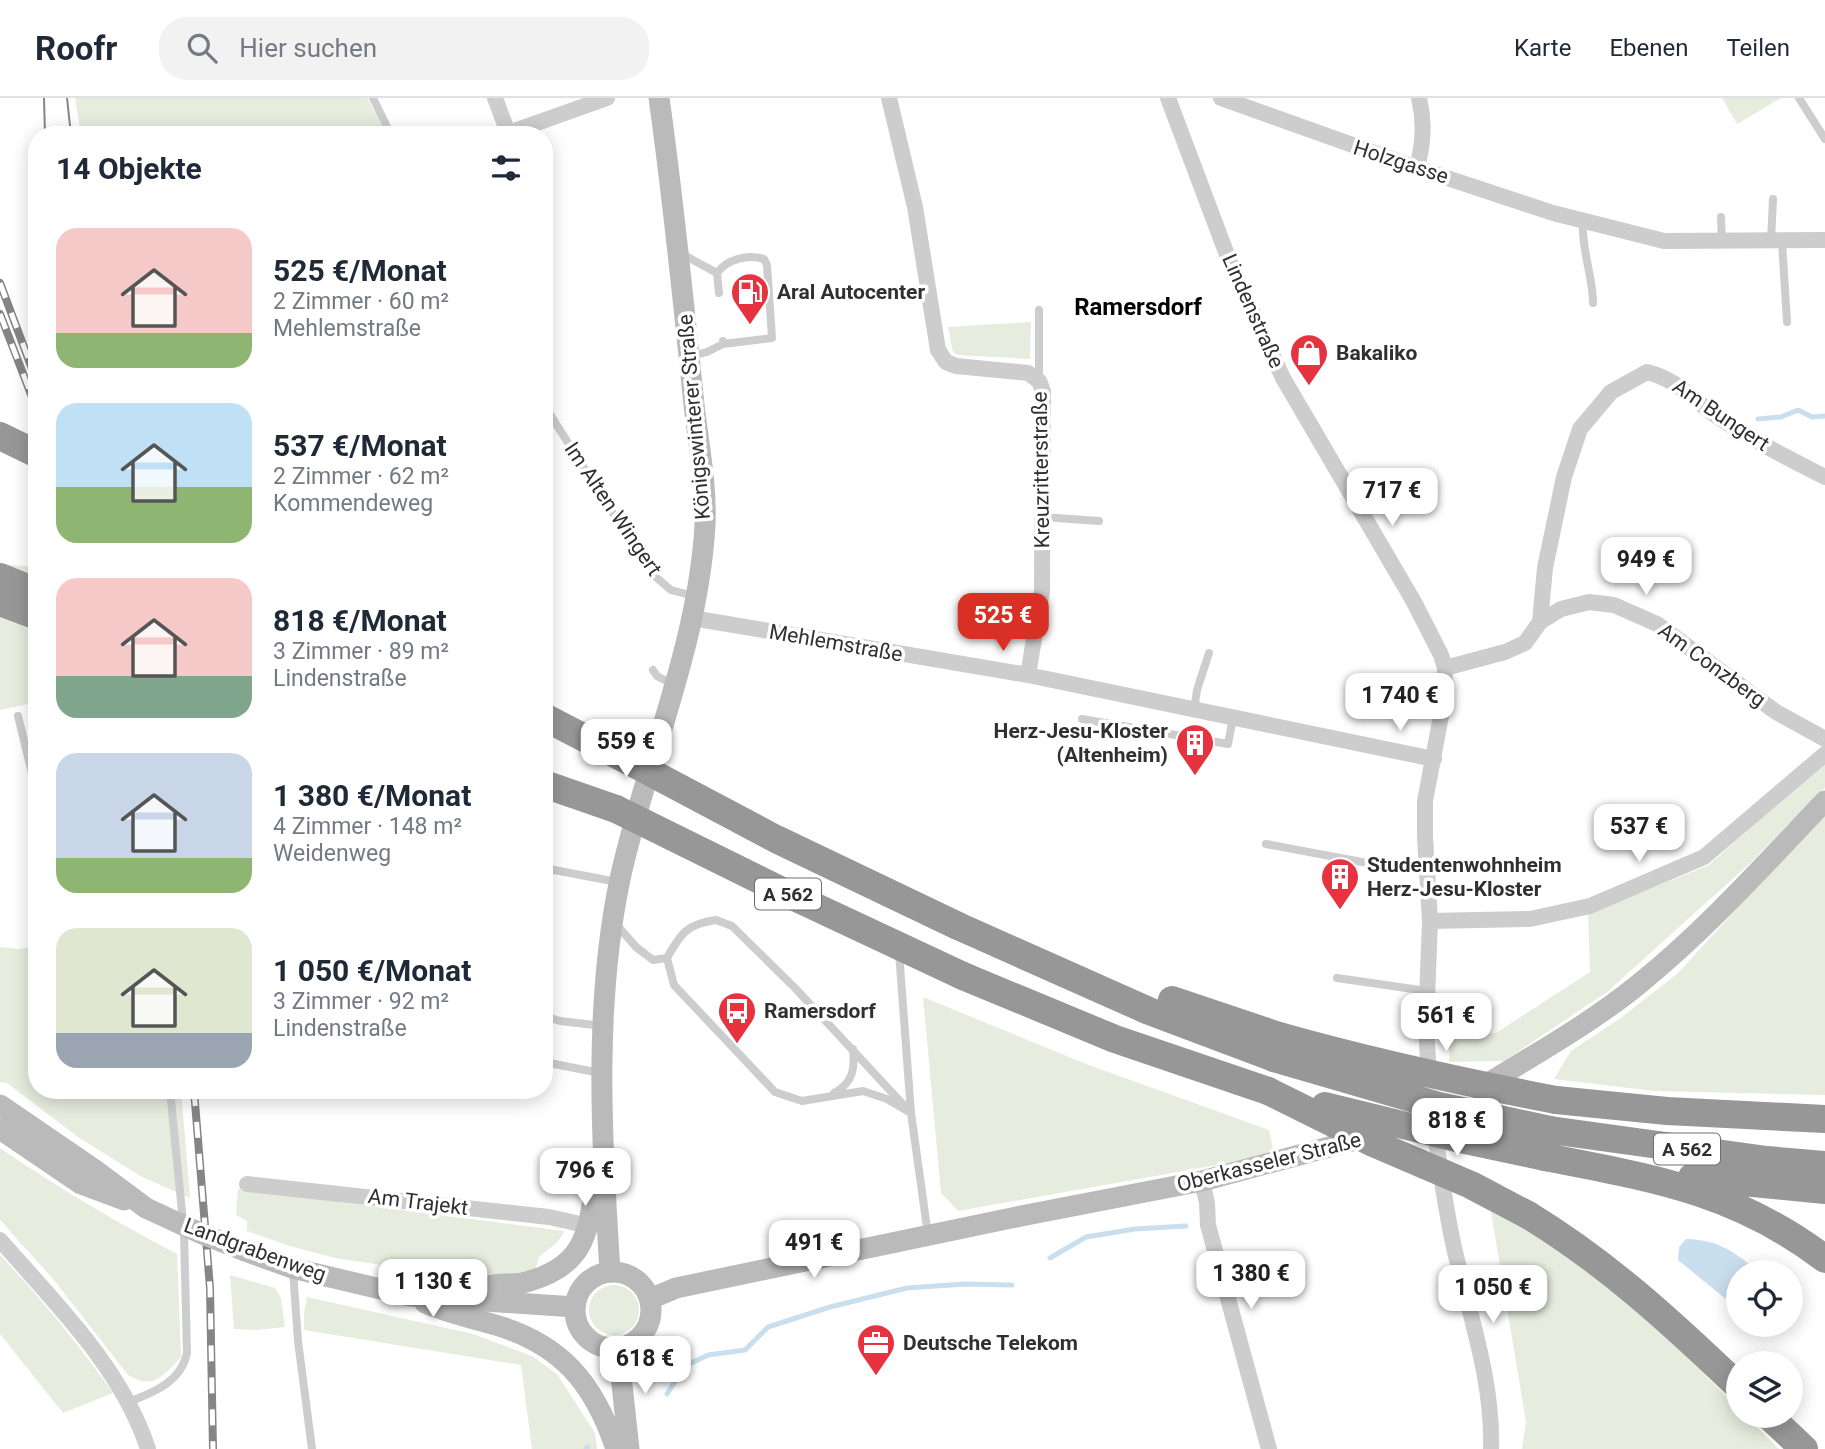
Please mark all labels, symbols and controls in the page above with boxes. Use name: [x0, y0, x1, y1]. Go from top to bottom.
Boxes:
search box: [159, 17, 649, 80]
text: Roofr: [35, 29, 117, 68]
icon: search: [183, 29, 221, 67]
text: Hier suchen: [239, 33, 377, 63]
text: Karte: [1514, 34, 1571, 62]
text: Ebenen: [1609, 34, 1688, 62]
text: Teilen: [1726, 34, 1790, 62]
street label: Holzgasse: [1351, 135, 1451, 189]
icon: filters: [487, 149, 525, 187]
text: 14 Objekte: [56, 151, 202, 186]
street label: Lindenstraße: [1217, 250, 1289, 372]
text: 525 €/Monat: [273, 253, 447, 288]
icon: home: [112, 256, 196, 340]
fuel station icon: Aral Autocenter: [729, 271, 771, 326]
place label: Aral Autocenter: [777, 280, 925, 304]
text: 2 Zimmer · 60 m²: [273, 288, 449, 315]
district label: Ramersdorf: [1074, 293, 1202, 321]
street label: Königswinterer Straße: [673, 313, 715, 521]
text: Mehlemstraße: [273, 315, 421, 342]
shop icon: Bakaliko: [1288, 332, 1330, 387]
place label: Bakaliko: [1336, 341, 1417, 365]
street label: Am Bungert: [1668, 374, 1774, 456]
street label: Kreuzritterstraße: [1028, 391, 1054, 549]
text: 537 €/Monat: [273, 428, 447, 463]
icon: home: [112, 431, 196, 515]
street label: Im Alten Wingert: [560, 438, 667, 580]
text: 2 Zimmer · 62 m²: [273, 463, 449, 490]
pin: 717 €: [1343, 468, 1441, 528]
text: 717 €: [1363, 477, 1421, 504]
text: Kommendeweg: [273, 490, 433, 517]
pin: 949 €: [1597, 538, 1695, 597]
text: 949 €: [1617, 546, 1675, 573]
pin: 525 €: [954, 594, 1052, 653]
text: 525 €: [974, 602, 1032, 629]
text: 818 €/Monat: [273, 603, 447, 638]
icon: home: [112, 606, 196, 690]
street label: Am Conzberg: [1654, 618, 1770, 712]
street label: Mehlemstraße: [767, 619, 905, 667]
text: 3 Zimmer · 89 m²: [273, 638, 449, 665]
text: Lindenstraße: [273, 665, 407, 692]
pin: 1 740 €: [1335, 674, 1465, 733]
text: 1 740 €: [1361, 682, 1439, 709]
place label: Herz-Jesu-Kloster (Altenheim): [994, 719, 1168, 767]
pin: 559 €: [577, 720, 675, 779]
building icon: Herz-Jesu-Kloster (Altenheim): [1174, 722, 1216, 777]
text: 559 €: [597, 728, 655, 755]
text: 1 380 €/Monat: [273, 778, 471, 813]
icon: home: [112, 781, 196, 865]
pin: 537 €: [1590, 804, 1688, 864]
text: 4 Zimmer · 148 m²: [273, 813, 462, 840]
text: 537 €: [1610, 813, 1668, 840]
text: Weidenweg: [273, 840, 391, 867]
place label: Studentenwohnheim Herz-Jesu-Kloster: [1367, 853, 1562, 901]
building icon: Studentenwohnheim Herz-Jesu-Kloster: [1319, 856, 1361, 911]
road number: A 562: [755, 878, 821, 909]
text: 1 050 €/Monat: [273, 953, 471, 988]
icon: home: [112, 956, 196, 1040]
text: 3 Zimmer · 92 m²: [273, 988, 449, 1015]
bus stop icon: Ramersdorf: [716, 990, 758, 1045]
pin: 561 €: [1397, 993, 1495, 1053]
place label: Ramersdorf: [764, 999, 876, 1023]
text: 561 €: [1417, 1002, 1475, 1029]
text: Lindenstraße: [273, 1015, 407, 1042]
pin: 818 €: [1408, 1098, 1506, 1158]
text: 818 €: [1428, 1107, 1486, 1134]
street label: Oberkasseler Straße: [1174, 1127, 1364, 1197]
road number: A 562: [1654, 1134, 1720, 1164]
pin: 796 €: [536, 1148, 634, 1208]
text: 796 €: [556, 1157, 614, 1184]
street label: Am Trajekt: [367, 1184, 469, 1220]
street label: Landgrabenweg: [181, 1213, 329, 1287]
pin: 491 €: [765, 1220, 863, 1280]
text: 491 €: [785, 1229, 843, 1256]
pin: 1 380 €: [1186, 1252, 1316, 1311]
pin: 1 130 €: [368, 1260, 498, 1319]
text: 1 380 €: [1212, 1260, 1290, 1287]
map controls: [1726, 1260, 1803, 1428]
button: locate: [1726, 1260, 1803, 1337]
pin: 1 050 €: [1428, 1266, 1558, 1325]
text: 1 130 €: [394, 1268, 472, 1295]
text: 1 050 €: [1454, 1274, 1532, 1301]
office icon: Deutsche Telekom: [855, 1322, 897, 1377]
place label: Deutsche Telekom: [903, 1331, 1078, 1355]
pin: 618 €: [596, 1336, 694, 1396]
text: 618 €: [616, 1345, 674, 1372]
button: layers: [1726, 1351, 1803, 1428]

